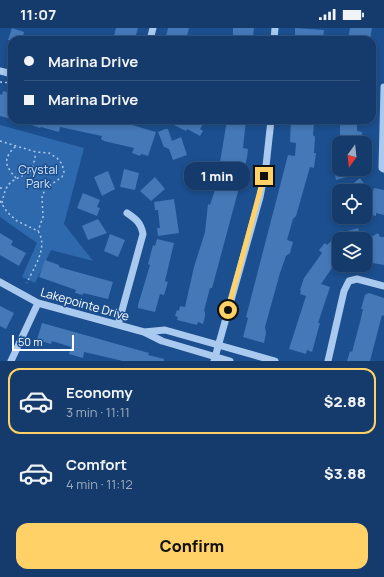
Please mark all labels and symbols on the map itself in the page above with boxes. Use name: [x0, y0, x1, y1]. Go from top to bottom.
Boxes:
north arrow: [332, 136, 372, 176]
park label: Crystal Park: [18, 161, 58, 192]
callout: 1 min: [184, 162, 250, 190]
route end: [255, 167, 273, 185]
street label: Lakepointe Drive: [39, 283, 131, 325]
route start: [219, 301, 237, 319]
scale bar: [12, 333, 74, 352]

